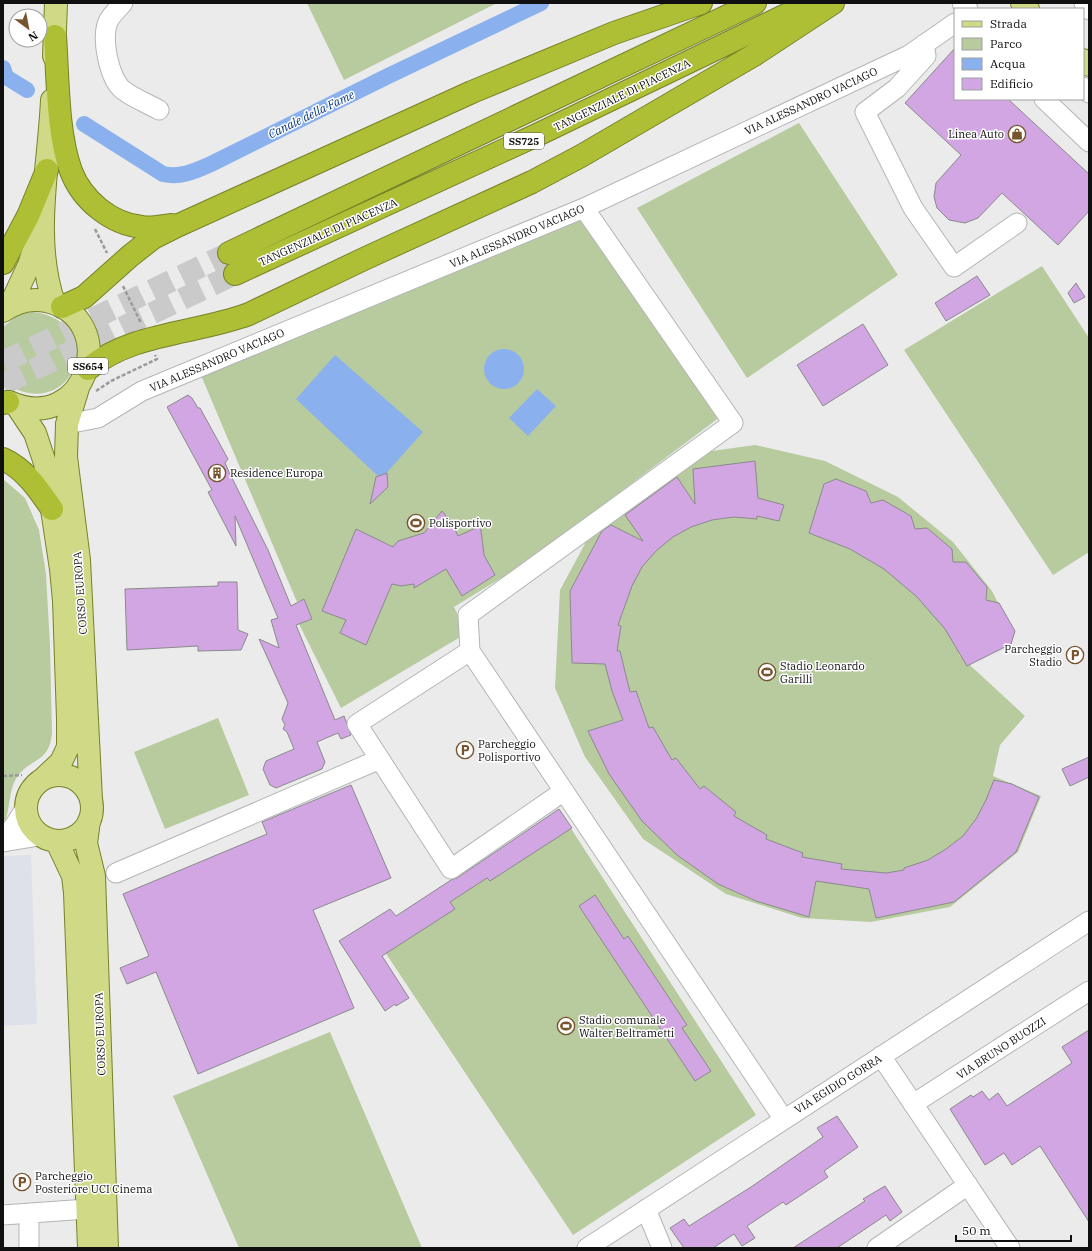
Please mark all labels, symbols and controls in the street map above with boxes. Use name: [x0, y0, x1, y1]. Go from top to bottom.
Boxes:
north arrow: [8, 8, 48, 48]
legend: [954, 8, 1084, 100]
text: Strada: [990, 16, 1027, 31]
text: N: [26, 28, 41, 45]
text: Parco: [990, 36, 1022, 51]
street label: TANGENZIALE DI PIACENZA: [551, 56, 693, 134]
text: Acqua: [990, 56, 1026, 71]
street label: VIA ALESSANDRO VACIAGO: [742, 64, 880, 138]
text: Edificio: [990, 76, 1033, 91]
water label: Canale della Fame: [265, 86, 357, 141]
shop icon: Linea Auto: [1007, 124, 1027, 144]
place label: Linea Auto: [948, 127, 1004, 141]
road number: SS725: [504, 133, 544, 149]
street label: TANGENZIALE DI PIACENZA: [257, 195, 400, 269]
street label: VIA ALESSANDRO VACIAGO: [448, 201, 587, 271]
street label: VIA ALESSANDRO VACIAGO: [148, 325, 287, 395]
road number: SS654: [68, 358, 108, 374]
building icon: Residence Europa: [207, 463, 227, 483]
place label: Residence Europa: [230, 466, 323, 480]
sports icon: Polisportivo: [406, 513, 426, 533]
place label: Polisportivo: [429, 516, 491, 530]
street label: CORSO EUROPA: [70, 550, 90, 635]
place label: Parcheggio Stadio: [1004, 642, 1062, 669]
parking icon: Parcheggio Stadio: [1065, 645, 1085, 665]
place label: Stadio Leonardo Garilli: [780, 659, 865, 686]
sports icon: Stadio Leonardo Garilli: [757, 662, 777, 682]
place label: Parcheggio Polisportivo: [478, 737, 540, 764]
parking icon: Parcheggio Polisportivo: [455, 740, 475, 760]
street label: CORSO EUROPA: [92, 992, 108, 1076]
place label: Stadio comunale Walter Beltrametti: [579, 1013, 675, 1040]
street label: VIA BRUNO BUOZZI: [954, 1014, 1048, 1082]
sports icon: Stadio comunale Walter Beltrametti: [556, 1016, 576, 1036]
street label: VIA EGIDIO GORRA: [792, 1051, 885, 1117]
place label: Parcheggio Posteriore UCI Cinema: [35, 1169, 152, 1196]
parking icon: Parcheggio Posteriore UCI Cinema: [12, 1172, 32, 1192]
scale bar: [956, 1217, 1071, 1243]
text: 50 m: [962, 1223, 991, 1238]

